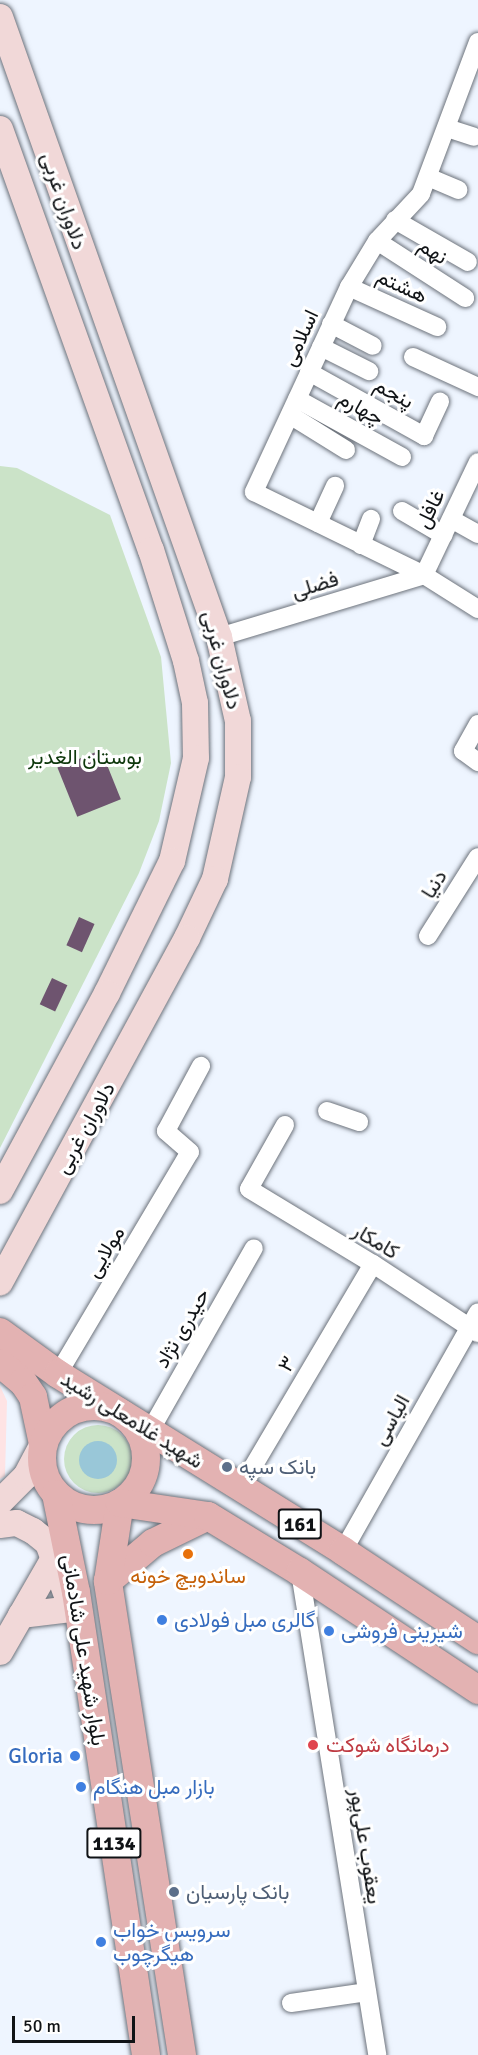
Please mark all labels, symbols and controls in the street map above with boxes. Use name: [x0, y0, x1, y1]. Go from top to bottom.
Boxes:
street label: دلاوران غربی: [36, 149, 92, 253]
street label: نهم: [414, 232, 452, 270]
street label: هشتم: [373, 263, 431, 309]
street label: اسلامی: [276, 306, 324, 370]
street label: پنجم: [370, 372, 418, 414]
street label: چهارم: [334, 385, 388, 431]
street label: غافل: [410, 485, 450, 533]
street label: فضلی: [288, 566, 342, 604]
street label: دلاوران غربی: [197, 608, 247, 712]
park label: بوستان الغدیر: [28, 744, 142, 770]
street label: دنیا: [416, 865, 452, 903]
street label: دلاوران غربی: [49, 1078, 121, 1178]
street label: کامکار: [348, 1217, 404, 1265]
street label: مولایی: [80, 1222, 130, 1282]
street label: حیدری نژاد: [149, 1284, 215, 1372]
street label: ۳: [273, 1352, 301, 1376]
street label: شهید غلامعلی رشید: [56, 1366, 208, 1474]
street label: الیاسی: [367, 1390, 415, 1450]
place label: بانک سپه: [239, 1454, 316, 1480]
marker: بانک سپه: [220, 1460, 234, 1474]
road number: 161: [278, 1507, 322, 1541]
marker: ساندویچ خونه: [181, 1547, 195, 1561]
street label: بلوار شهید علی شادمانی: [56, 1552, 112, 1748]
place label: ساندویچ خونه: [130, 1563, 246, 1589]
place label: گالری مبل فولادی: [174, 1607, 315, 1633]
marker: گالری مبل فولادی: [155, 1613, 169, 1627]
place label: شیرینی فروشی: [341, 1618, 463, 1644]
marker: شیرینی فروشی: [322, 1624, 336, 1638]
place label: درمانگاه شوکت: [326, 1732, 450, 1758]
marker: درمانگاه شوکت: [304, 1736, 322, 1754]
place label: Gloria: [8, 1743, 63, 1769]
marker: Gloria: [68, 1749, 82, 1763]
place label: بازار مبل هنگام: [93, 1774, 215, 1800]
marker: بازار مبل هنگام: [74, 1780, 88, 1794]
street label: یعقوب علی‌پور: [344, 1786, 388, 1906]
road number: 1134: [86, 1826, 142, 1860]
place label: بانک پارسیان: [186, 1879, 290, 1905]
marker: بانک پارسیان: [167, 1885, 181, 1899]
place label: سرویس خواب هیگرچوب: [113, 1917, 230, 1967]
marker: سرویس خواب هیگرچوب: [94, 1935, 108, 1949]
scale bar: [15, 2004, 138, 2042]
text: 50 m: [23, 2015, 61, 2037]

